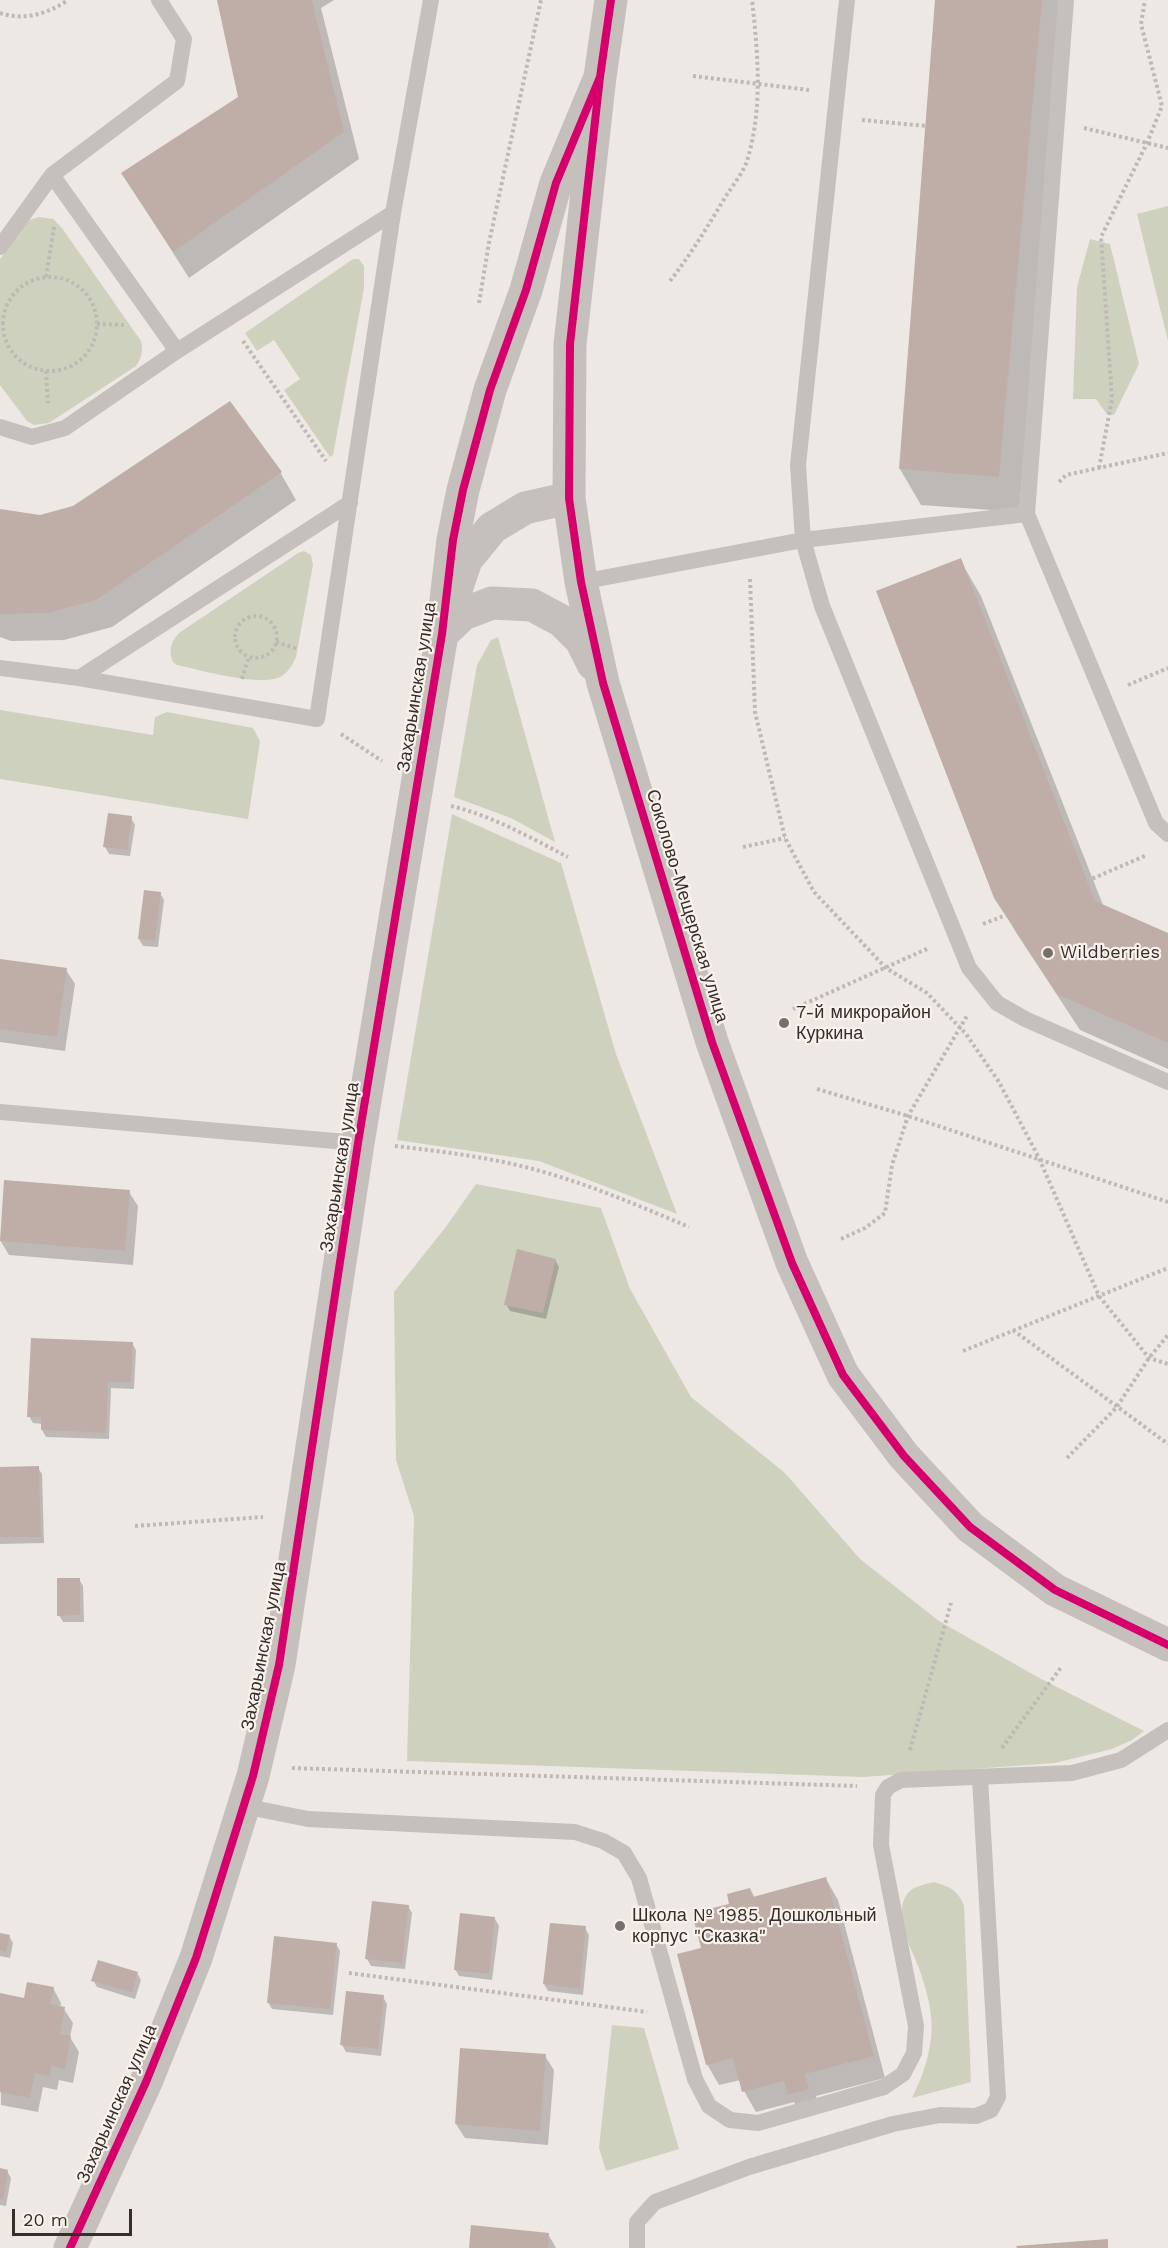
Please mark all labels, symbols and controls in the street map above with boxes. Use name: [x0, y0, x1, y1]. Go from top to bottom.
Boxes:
street label: Захарьинская улица: [393, 601, 441, 773]
street label: Соколово-Мещерская улица: [641, 787, 733, 1025]
place label: Wildberries: [1060, 942, 1160, 964]
marker: Wildberries: [1041, 946, 1055, 960]
place label: 7-й микрорайон Куркина: [796, 1002, 931, 1044]
marker: 7-й микрорайон Куркина: [777, 1016, 791, 1030]
street label: Захарьинская улица: [316, 1081, 364, 1253]
street label: Захарьинская улица: [237, 1560, 291, 1732]
place label: Школа № 1985. Дошкольный корпус "Сказка": [632, 1905, 877, 1948]
marker: Школа № 1985. Дошкольный корпус "Сказка": [613, 1919, 627, 1933]
street label: Захарьинская улица: [72, 2021, 162, 2187]
scale bar: [15, 2197, 135, 2235]
text: 20 m: [23, 2209, 68, 2230]

